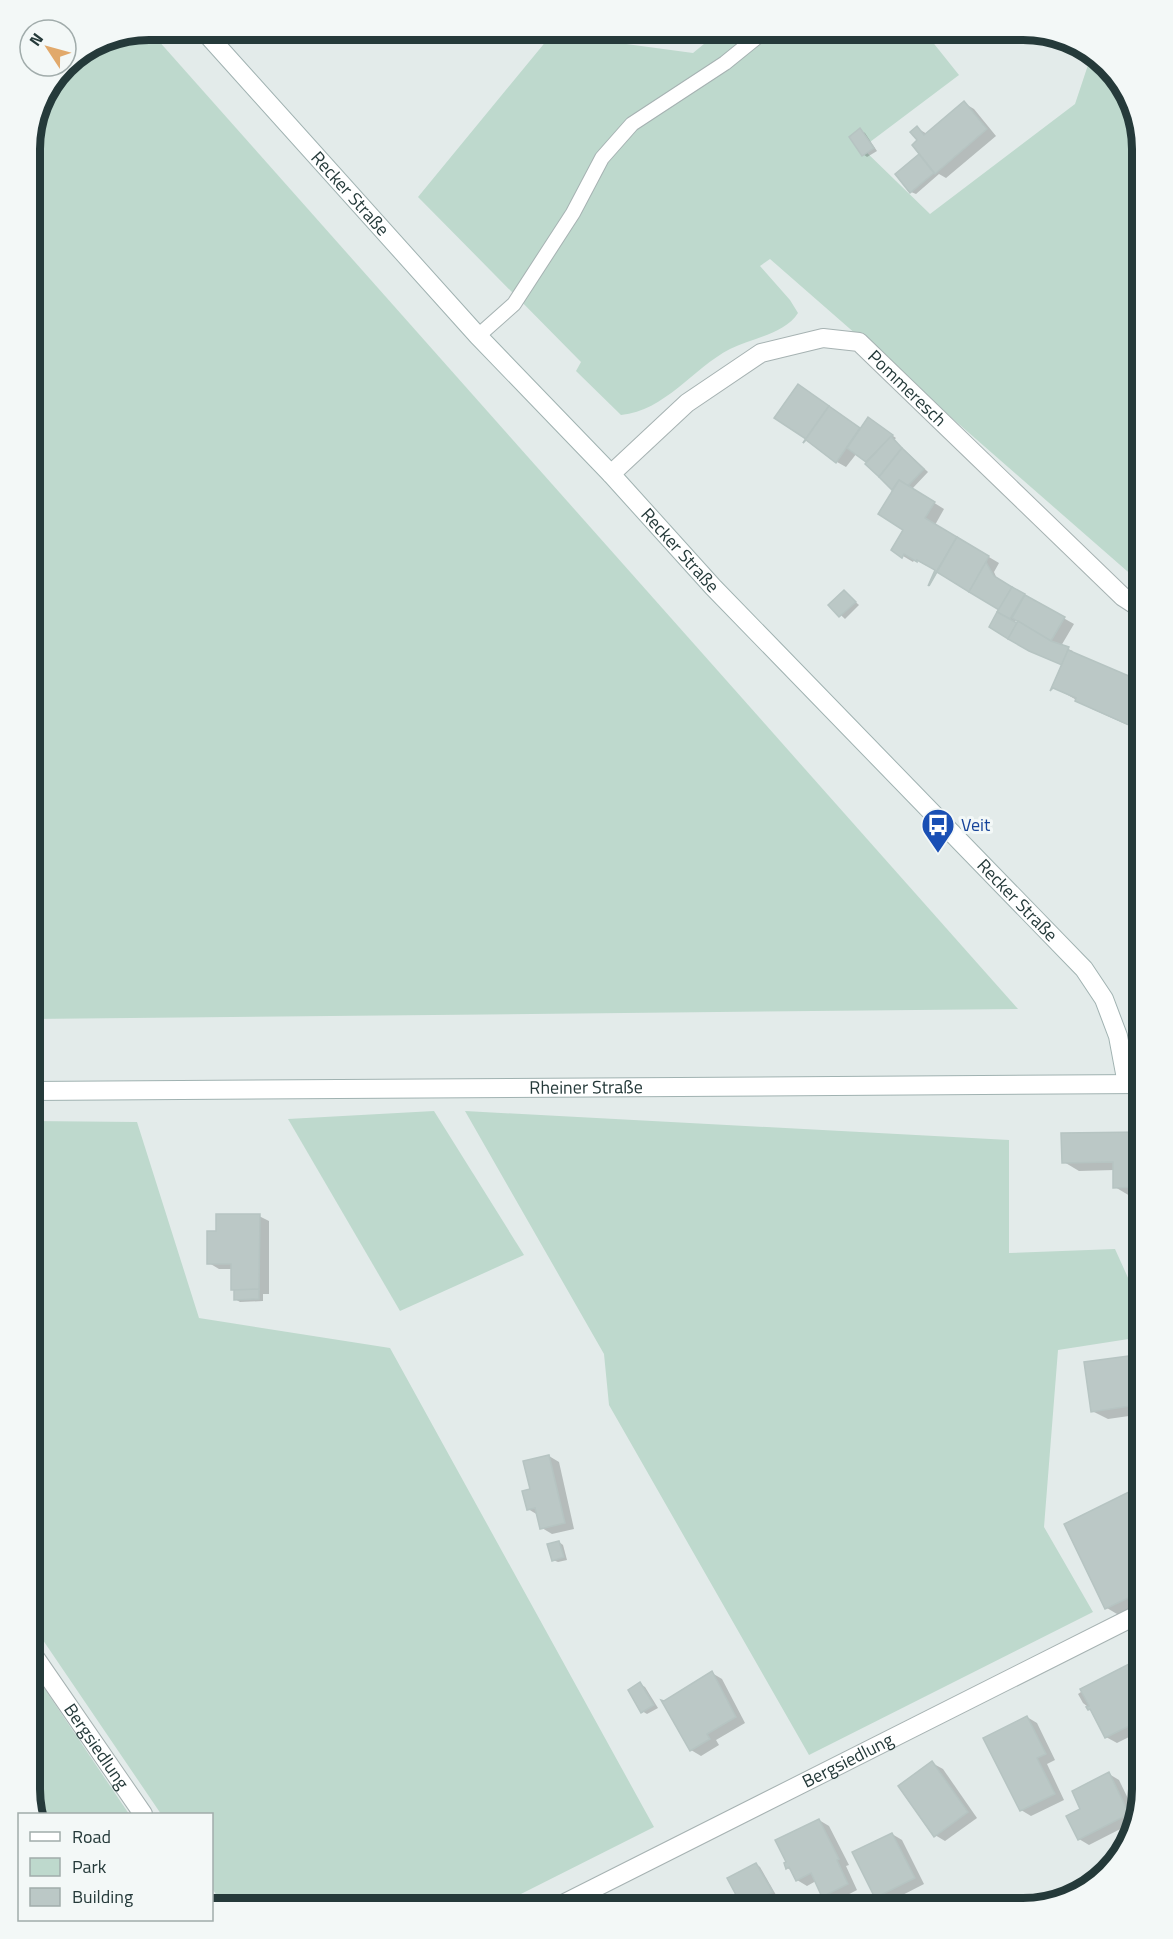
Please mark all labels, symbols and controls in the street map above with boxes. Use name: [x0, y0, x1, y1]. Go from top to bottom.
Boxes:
north arrow: [18, 18, 78, 78]
text: N: [23, 28, 49, 51]
street label: Recker Straße: [305, 145, 396, 242]
street label: Pommeresch: [862, 343, 953, 433]
street label: Recker Straße: [635, 502, 726, 599]
bus stop icon: Veit: [920, 807, 956, 854]
place label: Veit: [961, 811, 991, 838]
street label: Recker Straße: [971, 852, 1064, 947]
street label: Rheiner Straße: [529, 1073, 643, 1101]
street label: Bergsiedlung: [58, 1698, 136, 1795]
street label: Bergsiedlung: [797, 1726, 898, 1795]
legend: [18, 1813, 213, 1921]
text: Road: [72, 1823, 111, 1850]
text: Park: [72, 1853, 107, 1880]
text: Building: [72, 1883, 133, 1910]

